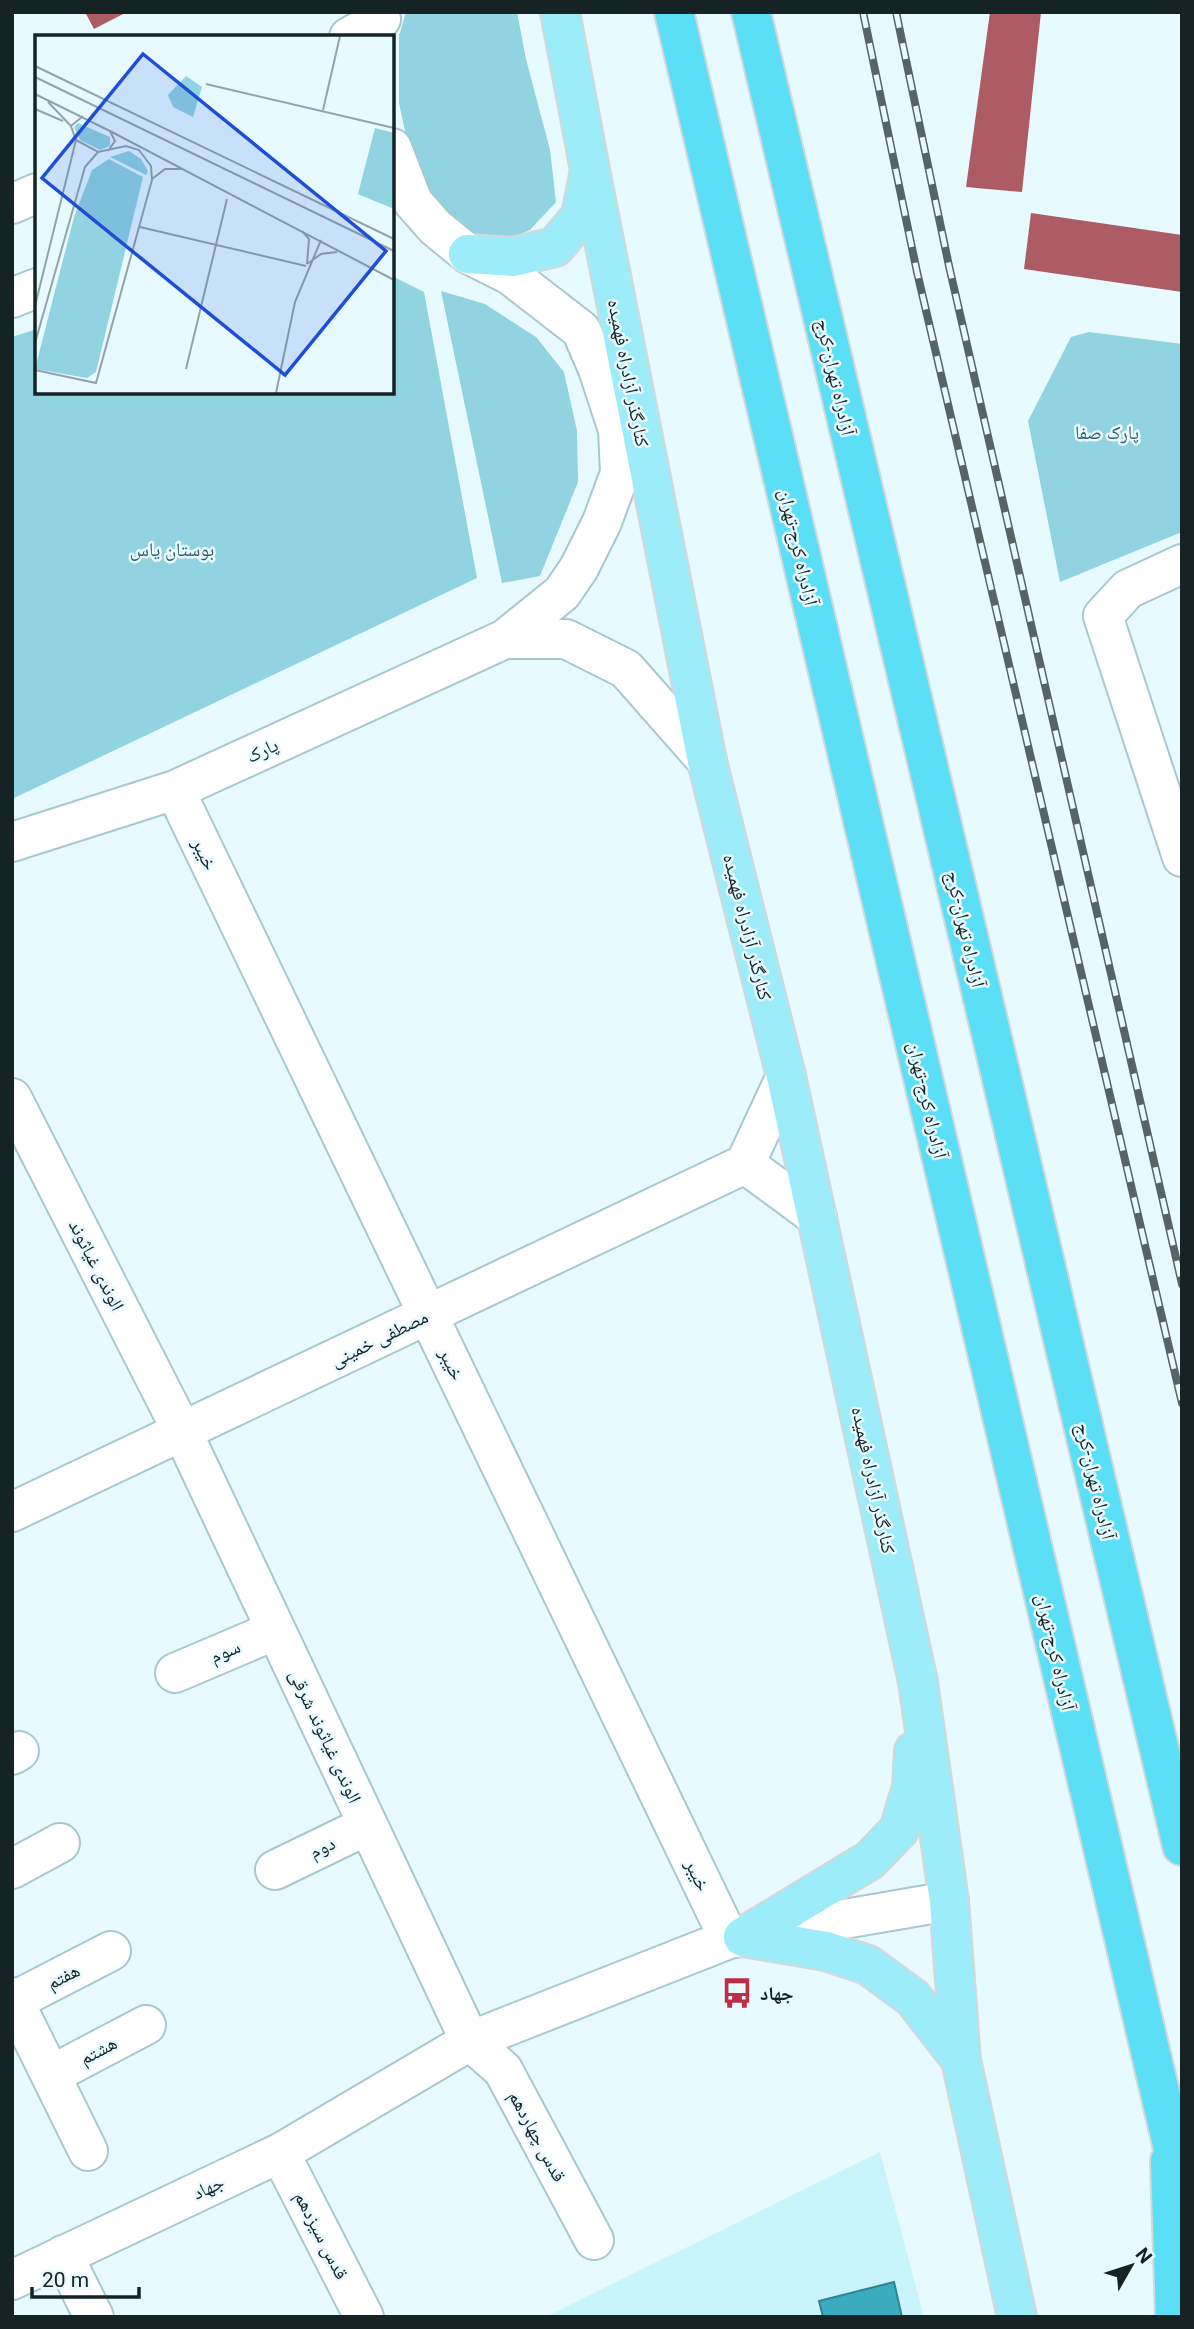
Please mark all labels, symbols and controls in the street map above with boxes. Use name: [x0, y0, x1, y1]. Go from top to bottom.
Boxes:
inset map: [35, 35, 394, 394]
street label: کنارگذر آزادراه فهمیده: [603, 297, 654, 449]
street label: آزادراه تهران-کرج: [811, 317, 860, 439]
park label: پارک صفا: [1075, 421, 1139, 444]
street label: آزادراه کرج-تهران: [774, 487, 823, 609]
park label: بوستان یاس: [130, 538, 214, 561]
street label: پارک: [243, 733, 282, 768]
street label: خیبر: [187, 834, 222, 874]
street label: کنارگذر آزادراه فهمیده: [718, 852, 777, 1003]
street label: آزادراه تهران-کرج: [941, 869, 990, 991]
street label: آزادراه کرج-تهران: [903, 1040, 952, 1162]
street label: الوندی غیاثوند: [64, 1216, 129, 1315]
street label: مصطفی خمینی: [327, 1305, 432, 1372]
street label: خیبر: [434, 1344, 469, 1384]
street label: کنارگذر آزادراه فهمیده: [847, 1404, 900, 1556]
street label: آزادراه تهران-کرج: [1071, 1421, 1120, 1543]
street label: آزادراه کرج-تهران: [1031, 1592, 1080, 1714]
street label: سوم: [207, 1635, 245, 1670]
street label: الوندی غیاثوند شرقی: [284, 1666, 367, 1807]
street label: دوم: [305, 1831, 340, 1865]
street label: خیبر: [680, 1855, 715, 1895]
street label: هفتم: [43, 1959, 84, 1995]
bus stop icon: جهاد: [720, 1976, 754, 2010]
place label: جهاد: [760, 1982, 794, 2005]
street label: هشتم: [76, 2031, 121, 2071]
street label: قدس چهاردهم: [503, 2087, 571, 2186]
street label: جهاد: [189, 2170, 228, 2205]
street label: قدس سیزدهم: [289, 2187, 353, 2283]
north arrow: [1096, 2231, 1166, 2301]
text: N: [1131, 2243, 1157, 2268]
scale bar: [32, 2256, 138, 2300]
text: 20 m: [42, 2268, 89, 2292]

